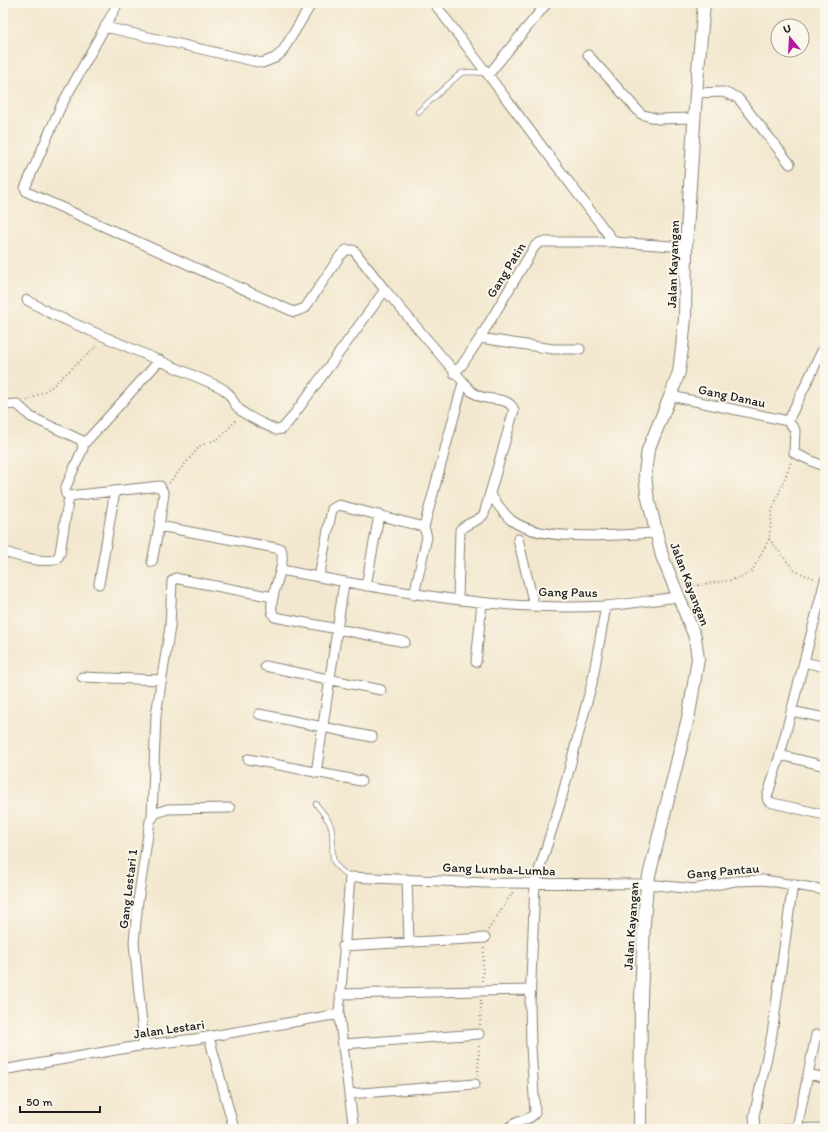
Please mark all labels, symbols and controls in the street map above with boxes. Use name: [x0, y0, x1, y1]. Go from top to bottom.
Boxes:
north arrow: [770, 18, 810, 58]
text: U: [782, 22, 793, 36]
street label: Jalan Kayangan: [664, 219, 682, 308]
street label: Gang Patin: [483, 239, 529, 300]
street label: Gang Danau: [697, 382, 767, 410]
street label: Jalan Kayangan: [667, 540, 713, 628]
street label: Gang Paus: [538, 584, 598, 600]
street label: Gang Lestari 1: [116, 848, 140, 930]
street label: Gang Lumba-Lumba: [442, 860, 557, 878]
street label: Gang Pantau: [686, 860, 760, 882]
street label: Jalan Kayangan: [620, 881, 642, 971]
street label: Jalan Lestari: [133, 1017, 205, 1041]
scale bar: [20, 1088, 100, 1114]
text: 50 m: [26, 1095, 52, 1109]

